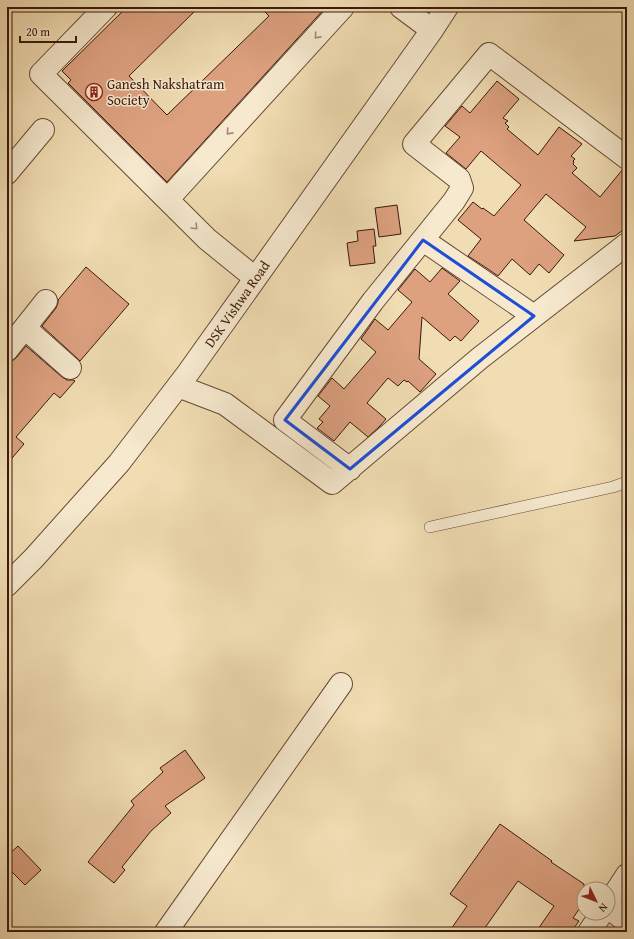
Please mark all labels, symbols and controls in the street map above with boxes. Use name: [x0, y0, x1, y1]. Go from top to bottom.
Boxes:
scale bar: [20, 18, 76, 44]
text: 20 m: [26, 23, 50, 40]
one-way arrow: [314, 31, 322, 39]
place label: Ganesh Nakshatram Society: [107, 74, 225, 110]
building icon: Ganesh Nakshatram Society: [84, 82, 104, 102]
one-way arrow: [227, 127, 234, 135]
one-way arrow: [190, 222, 198, 230]
street label: DSK Vishwa Road: [200, 256, 275, 351]
north arrow: [576, 881, 616, 921]
text: N: [595, 900, 612, 916]

